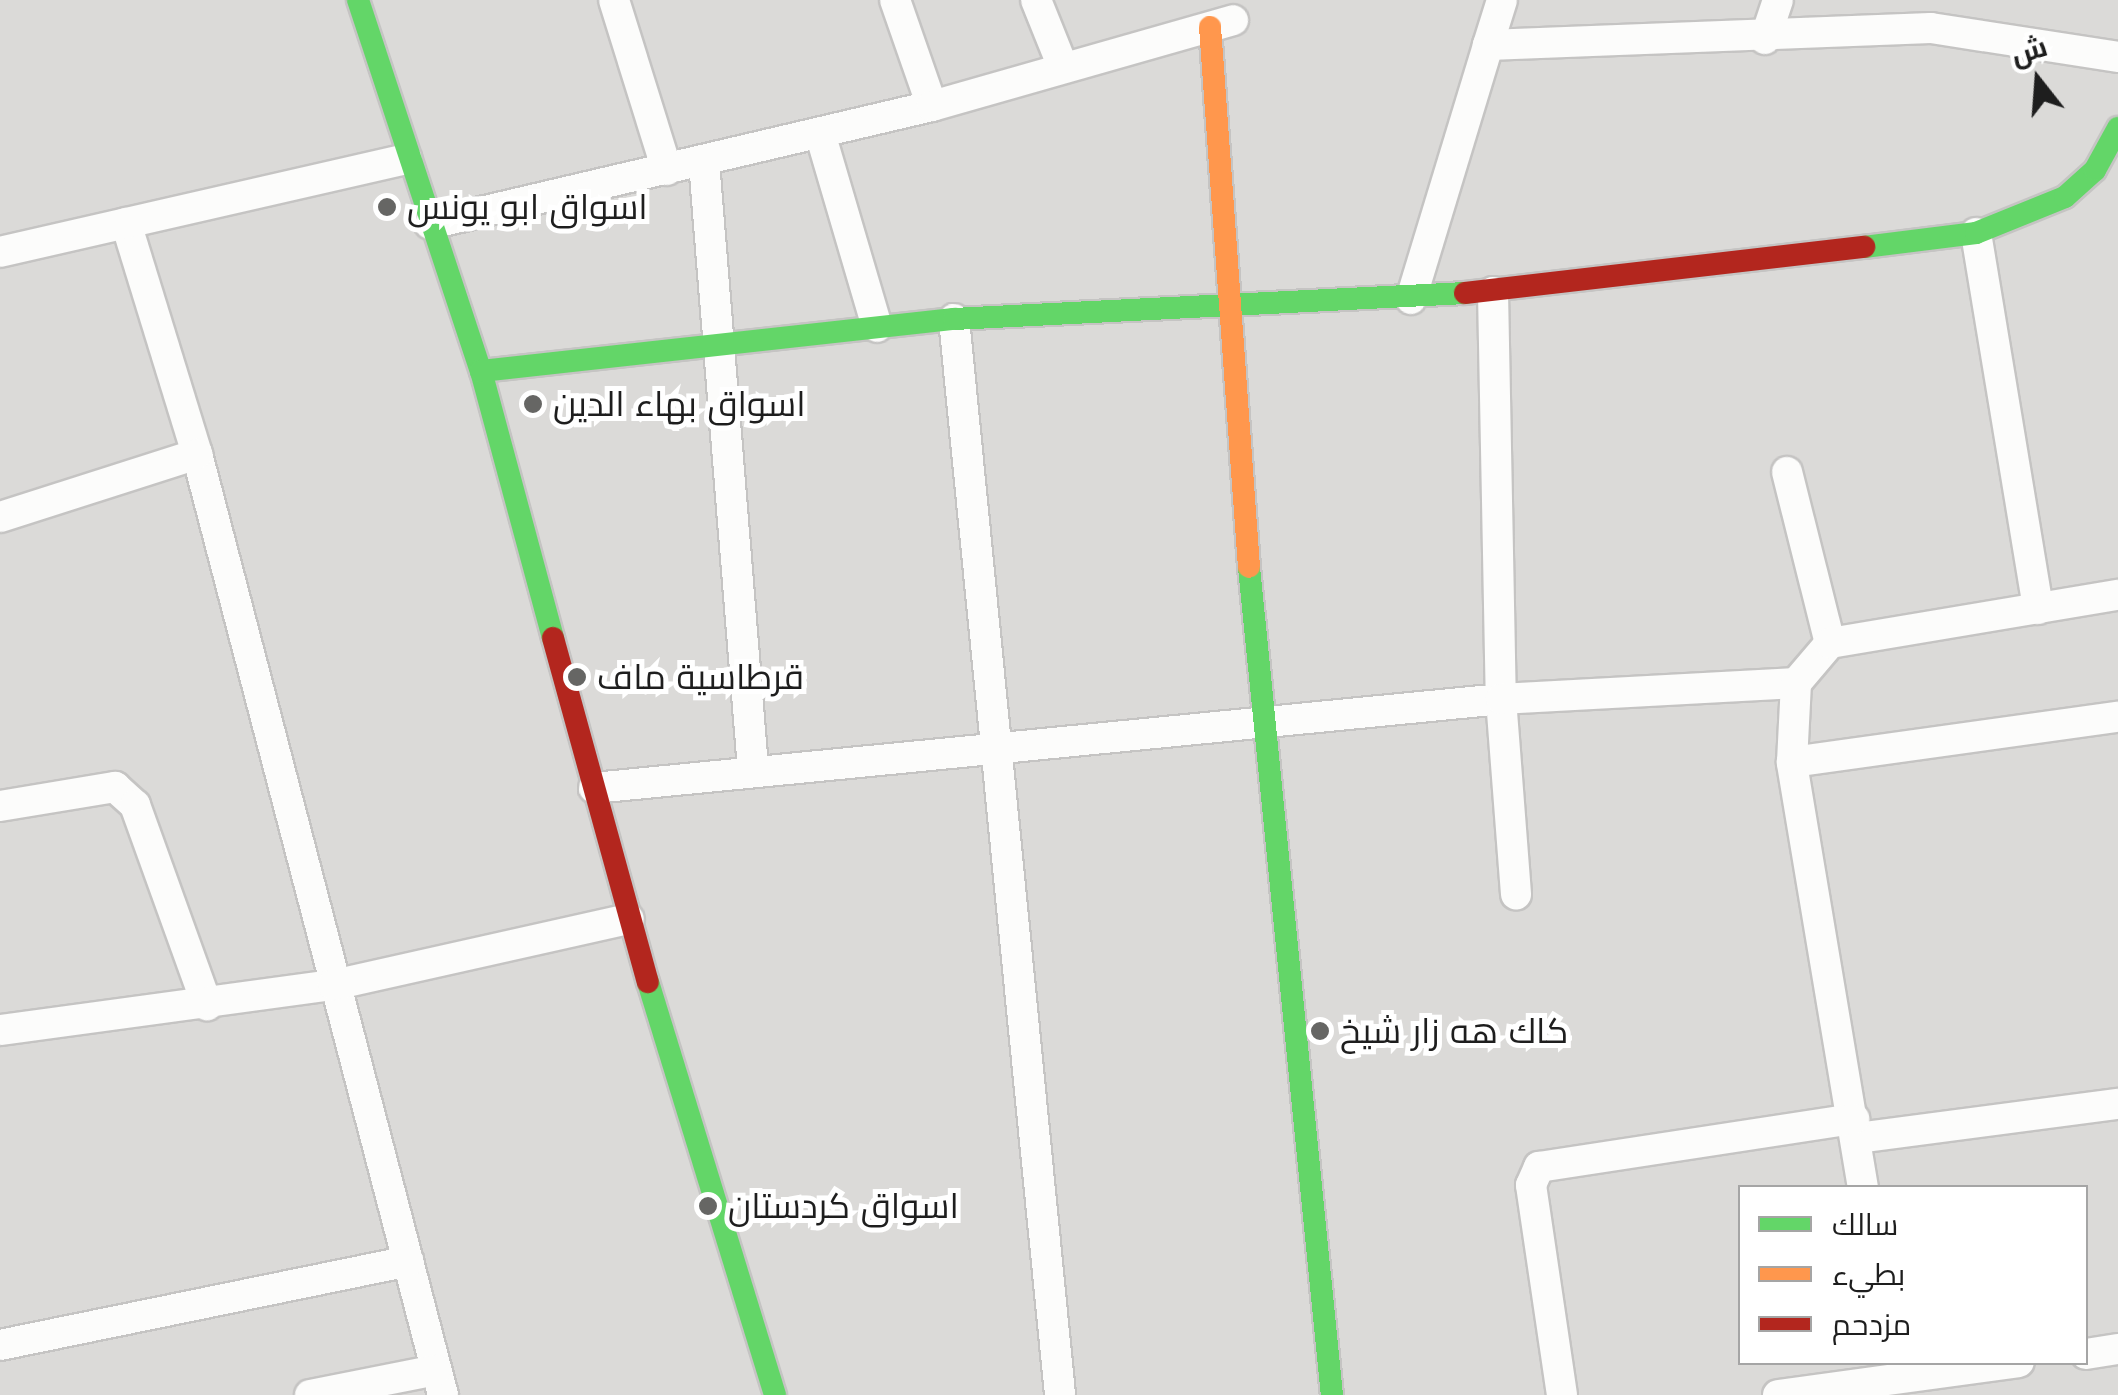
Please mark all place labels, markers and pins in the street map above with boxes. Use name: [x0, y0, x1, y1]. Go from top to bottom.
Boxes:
place label: اسواق ابو يونس: [407, 186, 648, 228]
marker: اسواق ابو يونس: [376, 196, 398, 218]
place label: اسواق بهاء الدين: [553, 383, 806, 425]
marker: اسواق بهاء الدين: [522, 393, 544, 415]
place label: قرطاسية ماف: [597, 656, 804, 698]
marker: قرطاسية ماف: [566, 666, 588, 688]
place label: كاك هه زار شيخ: [1340, 1010, 1568, 1052]
marker: كاك هه زار شيخ: [1309, 1020, 1331, 1042]
place label: اسواق كردستان: [728, 1185, 959, 1227]
marker: اسواق كردستان: [697, 1195, 719, 1217]

